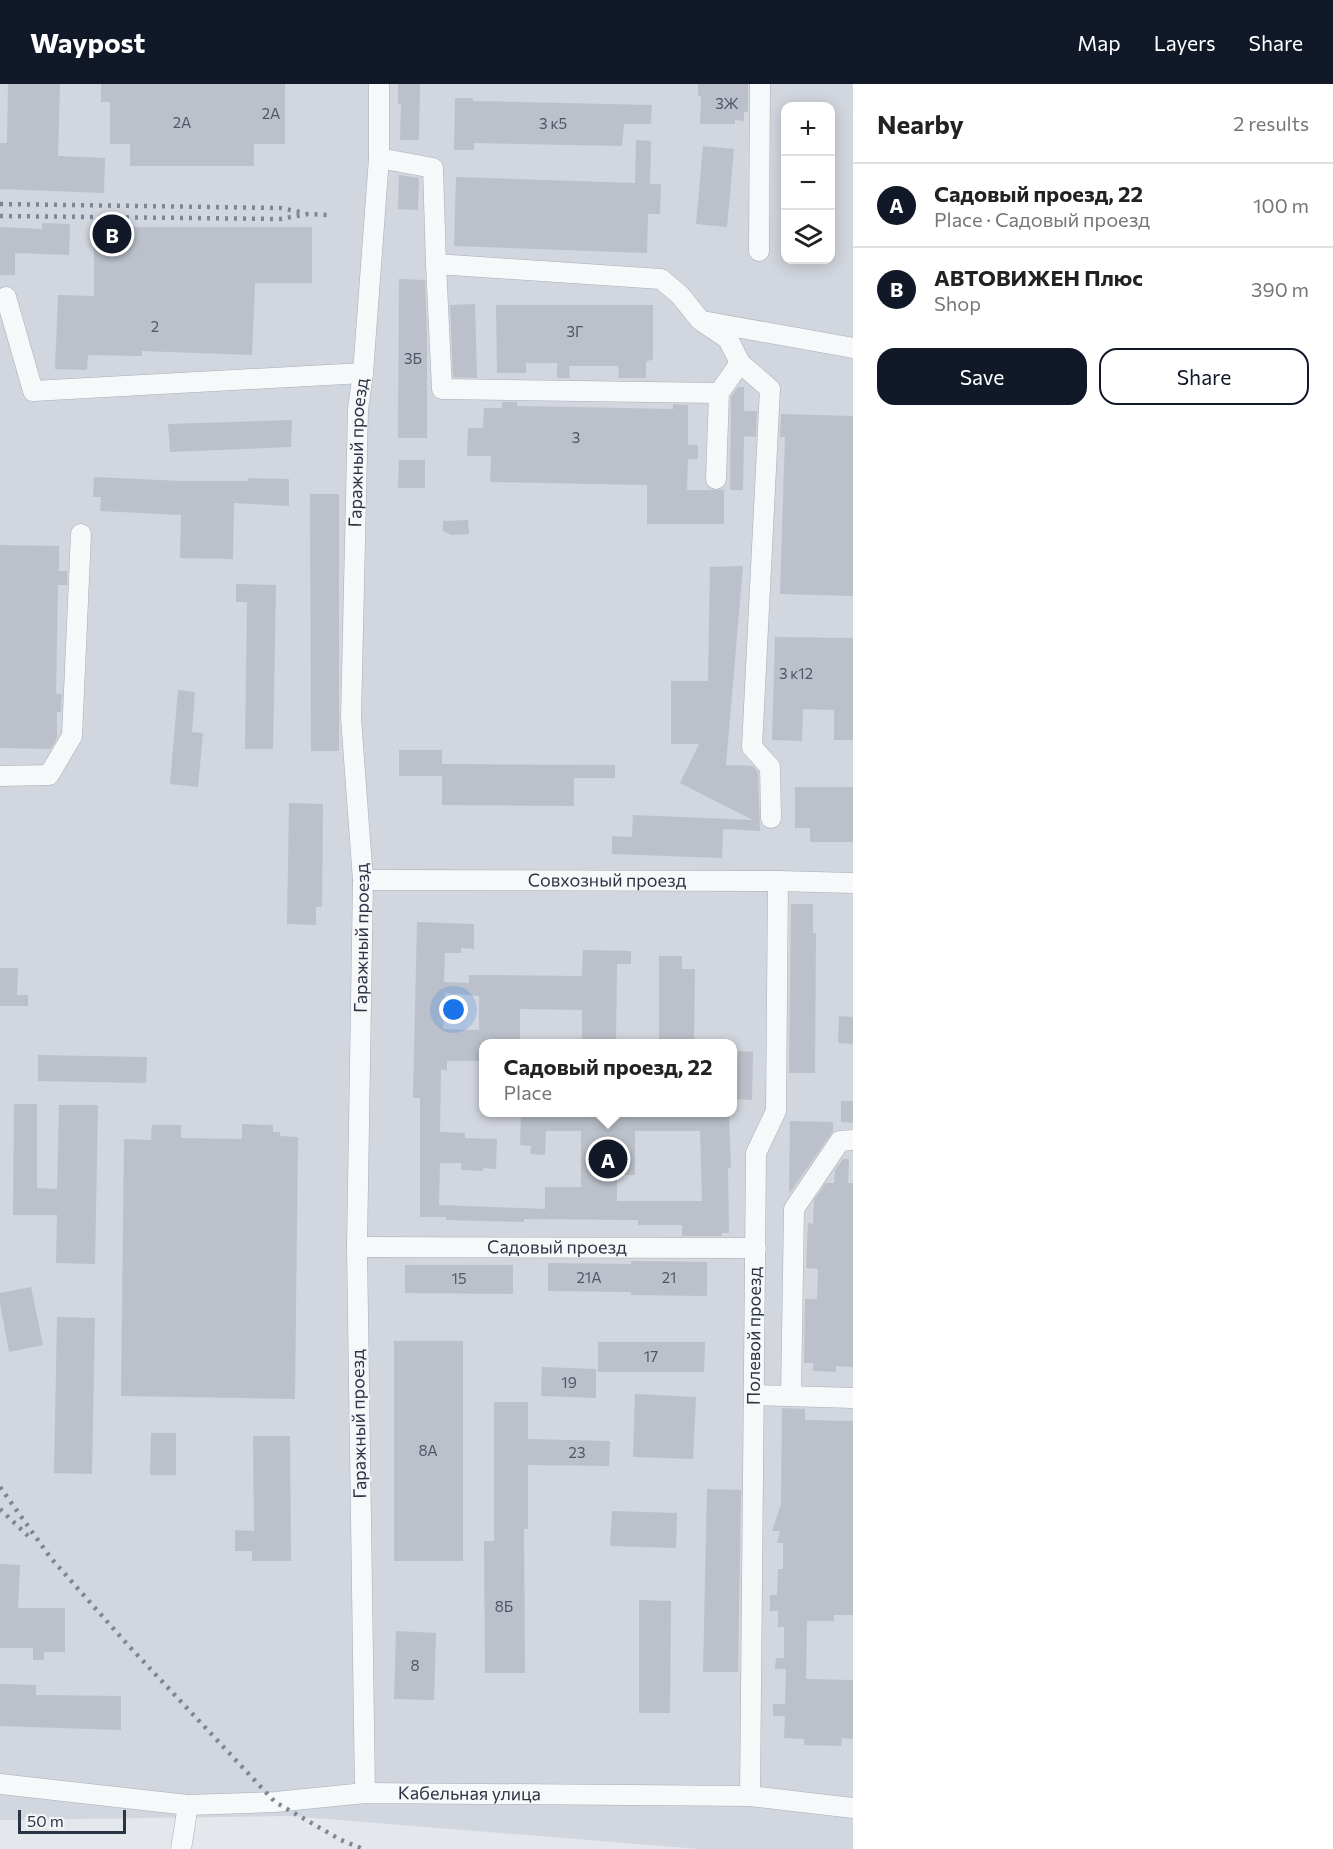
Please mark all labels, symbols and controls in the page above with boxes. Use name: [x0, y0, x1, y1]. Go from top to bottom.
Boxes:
text: Waypost: [30, 25, 145, 59]
text: Map: [1077, 30, 1121, 55]
text: Layers: [1154, 30, 1216, 55]
text: Share: [1249, 30, 1303, 55]
house number: 3Ж: [715, 94, 739, 112]
map controls: [781, 102, 835, 264]
button: +: [781, 102, 835, 156]
house number: 2А: [262, 104, 280, 122]
text: Nearby: [877, 108, 964, 139]
text: 2 results: [1233, 111, 1309, 135]
house number: 2А: [173, 113, 191, 131]
house number: 3 к5: [539, 114, 567, 132]
button: −: [781, 156, 835, 210]
text: Садовый проезд, 22: [934, 180, 1143, 207]
text: A: [889, 193, 904, 217]
text: 100 m: [1253, 193, 1309, 217]
text: Place · Садовый проезд: [934, 207, 1150, 231]
button: layers: [781, 210, 835, 264]
pin: B: [92, 212, 132, 256]
text: АВТОВИЖЕН Плюс: [934, 264, 1143, 291]
text: B: [890, 277, 903, 301]
text: 390 m: [1251, 277, 1309, 301]
text: Shop: [934, 291, 981, 315]
house number: 2: [151, 317, 159, 335]
house number: 3Г: [566, 322, 584, 340]
button: Save: [877, 348, 1087, 405]
button: Share: [1099, 348, 1309, 405]
house number: 3Б: [404, 349, 422, 367]
street label: Гаражный проезд: [343, 376, 372, 528]
house number: 3: [572, 428, 580, 446]
house number: 3 к12: [779, 664, 813, 682]
street label: Гаражный проезд: [349, 862, 373, 1013]
street label: Совхозный проезд: [528, 868, 687, 891]
your location: [439, 995, 468, 1024]
popup: [479, 1039, 737, 1117]
text: Садовый проезд, 22: [504, 1053, 712, 1080]
text: Place: [504, 1080, 552, 1104]
pin: A: [588, 1136, 628, 1182]
street label: Садовый проезд: [487, 1235, 627, 1258]
street label: Полевой проезд: [742, 1266, 765, 1405]
house number: 21А: [576, 1268, 602, 1286]
house number: 21: [662, 1268, 676, 1286]
house number: 15: [451, 1269, 467, 1287]
house number: 17: [644, 1347, 658, 1365]
street label: Гаражный проезд: [346, 1349, 370, 1499]
house number: 19: [561, 1373, 577, 1391]
house number: 8А: [418, 1441, 438, 1459]
house number: 23: [569, 1443, 585, 1461]
house number: 8Б: [495, 1597, 513, 1615]
house number: 8: [410, 1656, 420, 1674]
street label: Кабельная улица: [398, 1781, 541, 1804]
scale bar: [18, 1807, 126, 1834]
text: 50 m: [27, 1811, 64, 1830]

